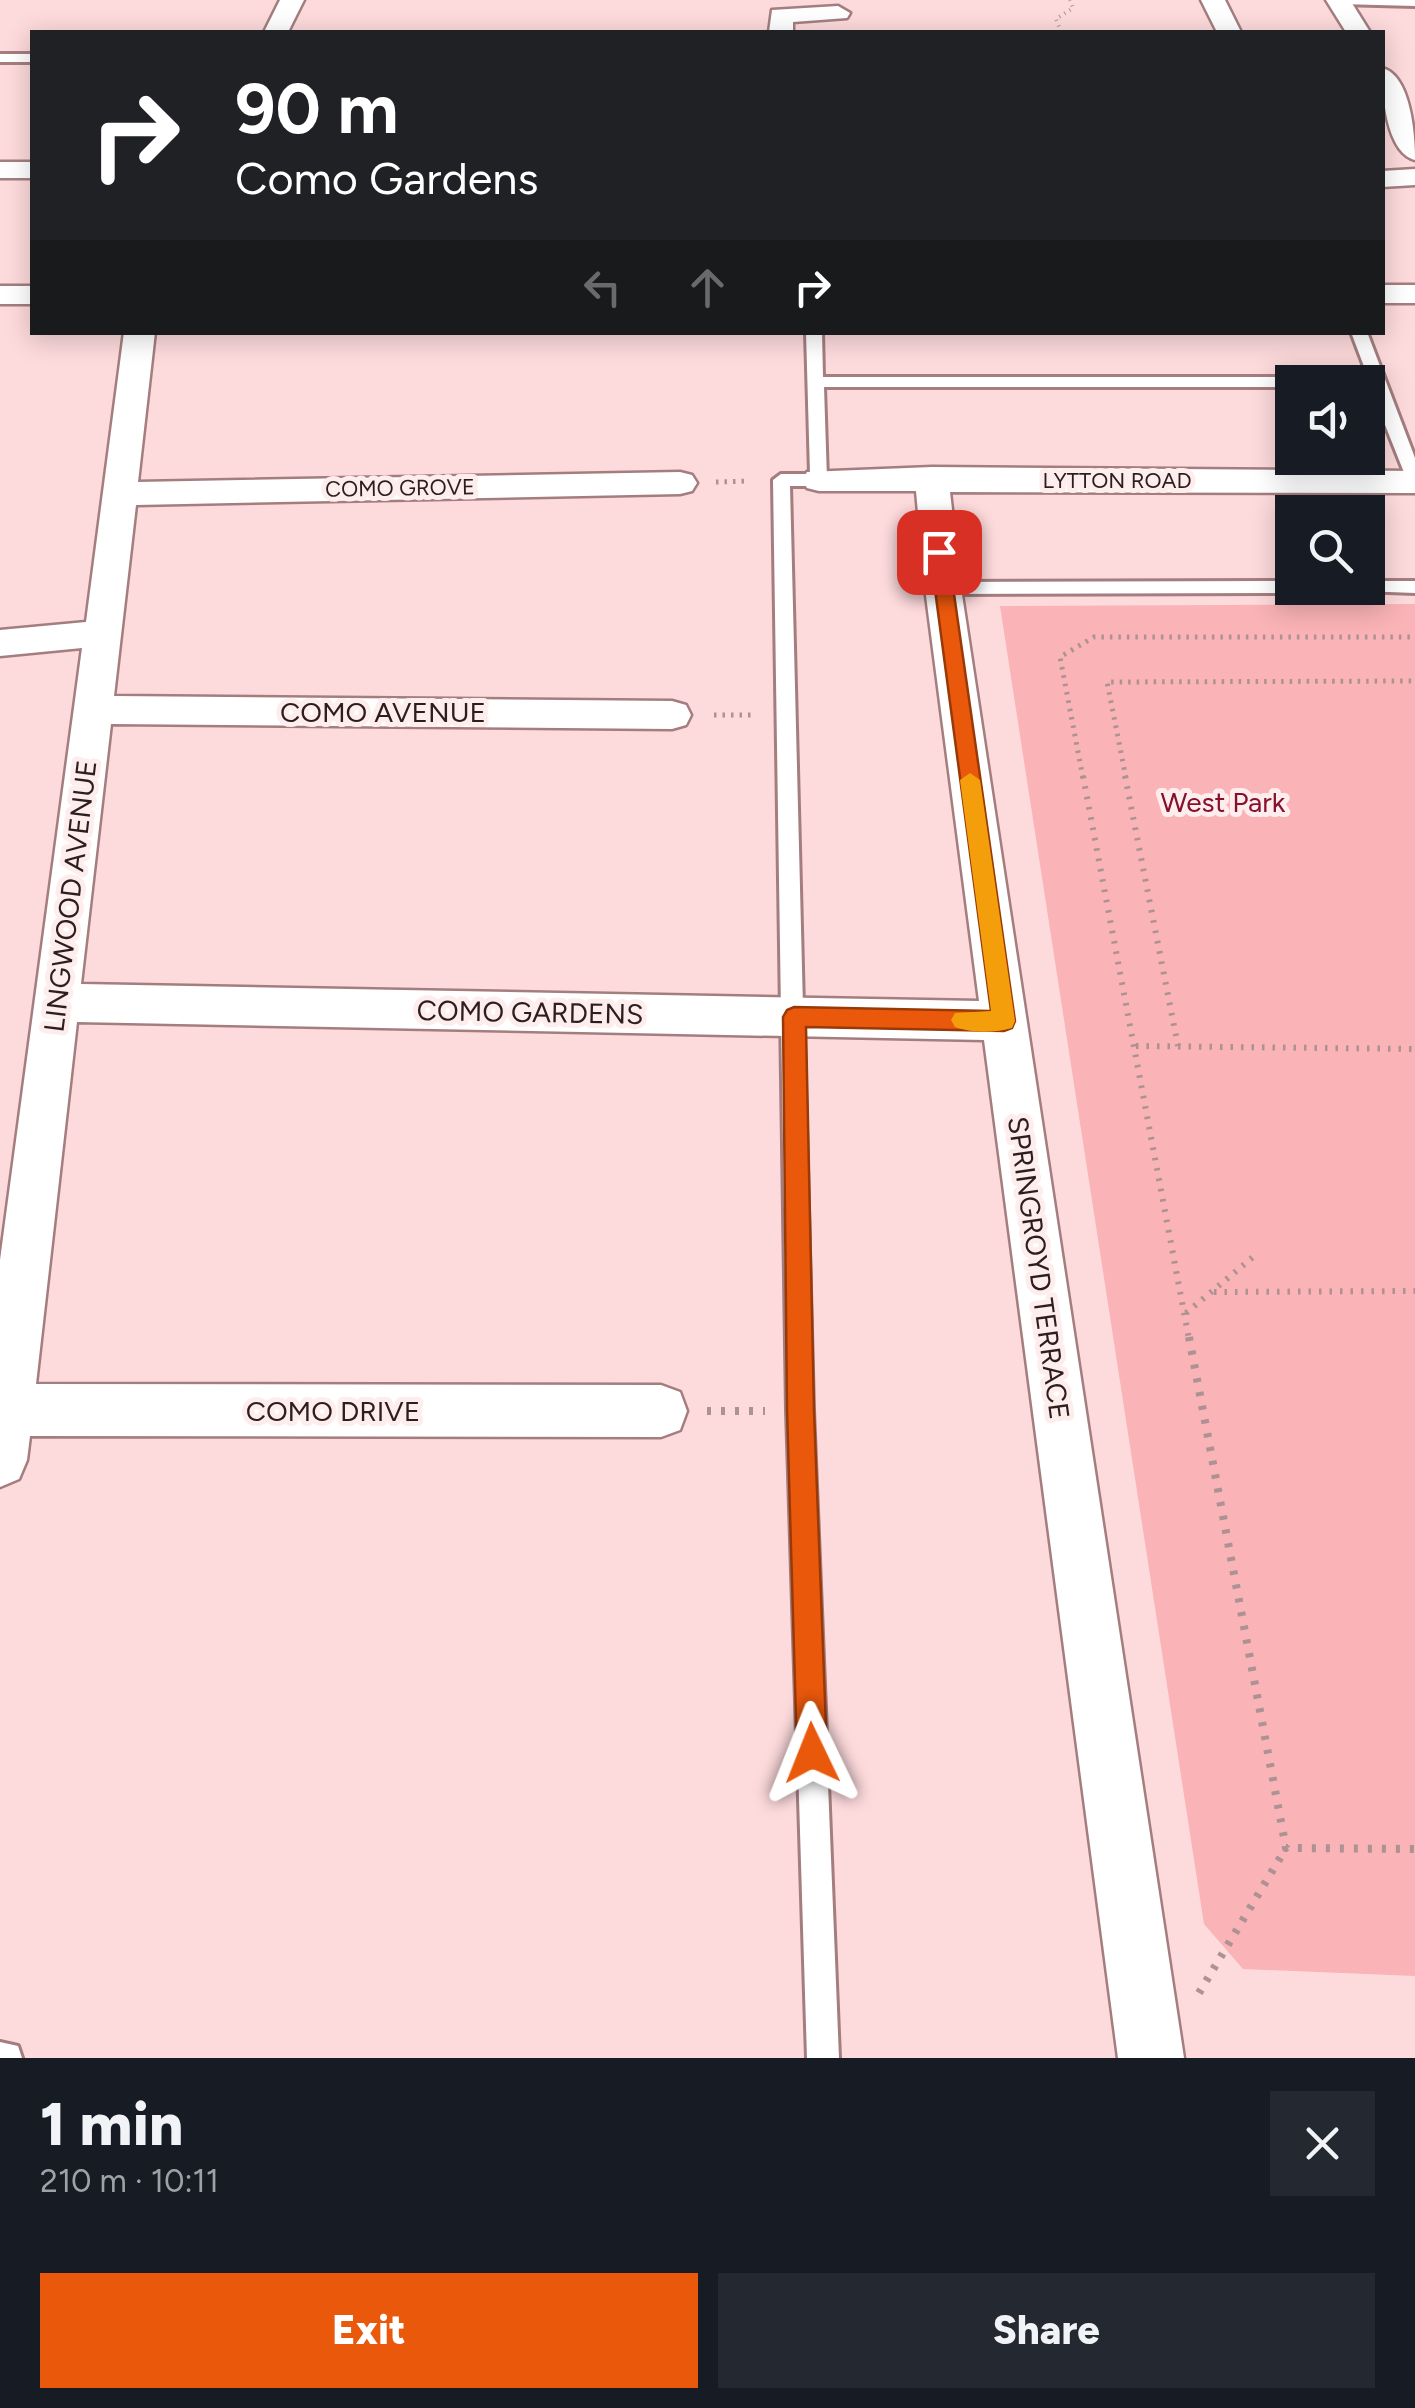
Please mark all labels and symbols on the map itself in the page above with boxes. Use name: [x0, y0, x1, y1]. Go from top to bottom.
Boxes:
street label: LYTTON ROAD: [1042, 467, 1192, 494]
street label: COMO GROVE: [325, 473, 475, 503]
pin: [897, 510, 982, 595]
street label: COMO AVENUE: [280, 695, 486, 729]
street label: LINGWOOD AVENUE: [36, 758, 104, 1034]
park label: West Park: [1161, 785, 1286, 819]
street label: COMO GARDENS: [416, 993, 644, 1031]
street label: SPRINGROYD TERRACE: [1001, 1114, 1077, 1422]
street label: COMO DRIVE: [246, 1394, 420, 1428]
position arrow: [760, 1701, 864, 1805]

